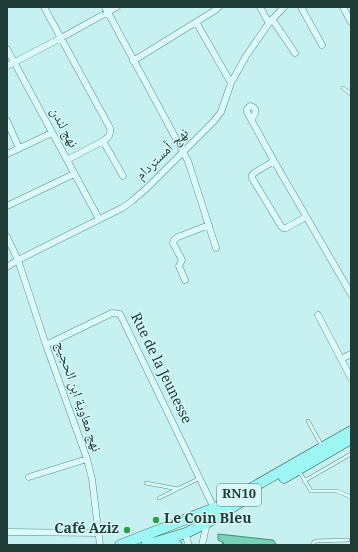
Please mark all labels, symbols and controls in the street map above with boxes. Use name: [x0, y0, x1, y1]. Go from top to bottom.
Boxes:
street label: نهج لندن: [42, 103, 84, 153]
street label: نهج أمستردام: [130, 123, 196, 187]
street label: Rue de la Jeunesse: [123, 309, 197, 429]
street label: نهج معاوية ابن الحجيج: [47, 338, 107, 456]
road number: RN10: [217, 484, 261, 506]
place label: Le Coin Bleu: [164, 508, 252, 532]
marker: Le Coin Bleu: [151, 515, 161, 525]
place label: Café Aziz: [54, 518, 119, 542]
marker: Café Aziz: [122, 525, 132, 535]

